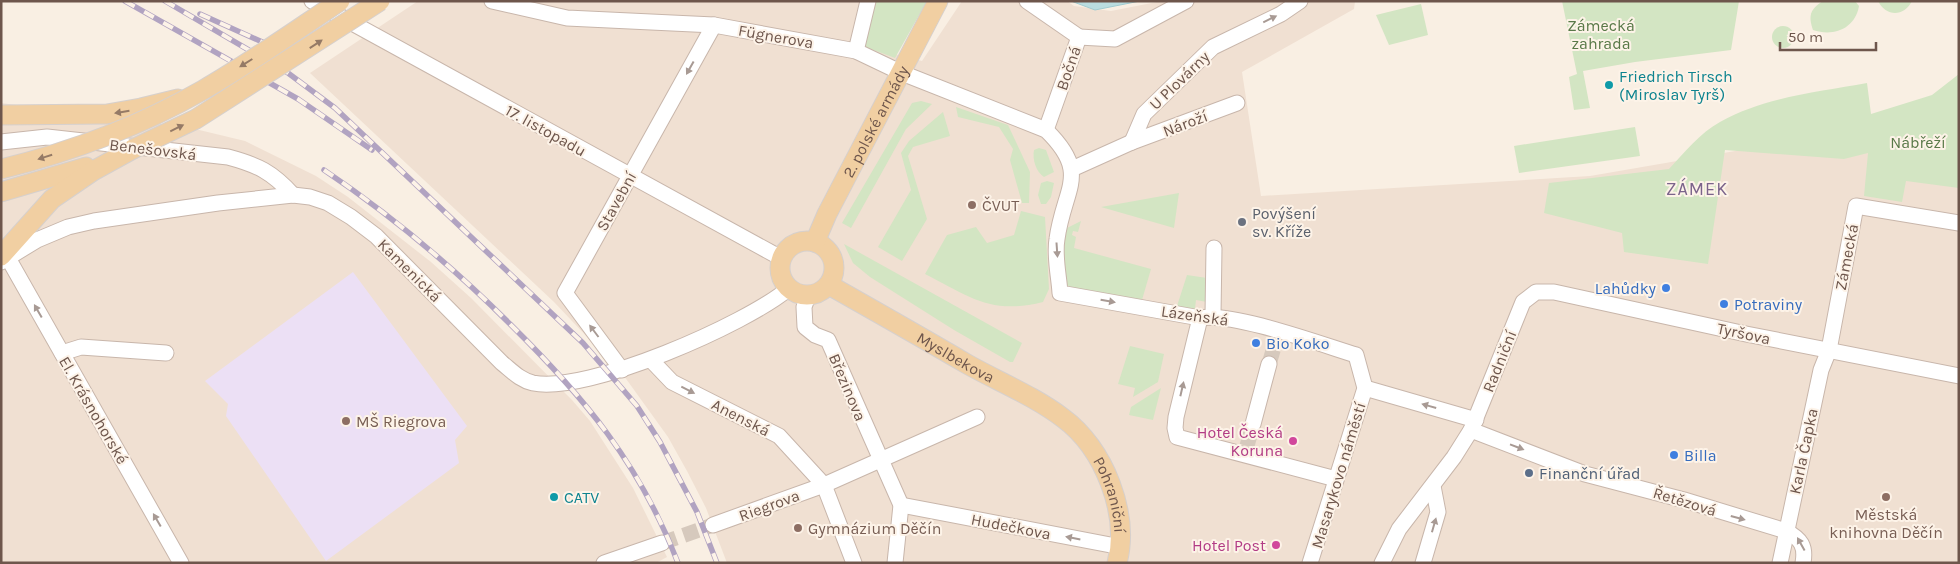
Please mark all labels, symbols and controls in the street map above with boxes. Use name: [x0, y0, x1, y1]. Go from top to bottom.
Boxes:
one-way arrow: [1263, 15, 1277, 23]
park label: Zámecká zahrada: [1567, 16, 1635, 53]
scale bar: [1780, 20, 1876, 52]
street label: Fügnerova: [737, 21, 815, 52]
text: 50 m: [1788, 28, 1823, 46]
one-way arrow: [309, 39, 323, 48]
street label: Bočná: [1052, 44, 1085, 93]
street label: U Plovárny: [1145, 47, 1214, 114]
one-way arrow: [239, 58, 252, 67]
one-way arrow: [686, 60, 694, 75]
street label: 2. polské armády: [839, 62, 913, 181]
place label: Friedrich Tirsch (Miroslav Tyrš): [1619, 67, 1733, 104]
marker: Friedrich Tirsch (Miroslav Tyrš): [1603, 79, 1615, 91]
street label: 17. listopadu: [502, 101, 589, 160]
street label: Nároží: [1160, 106, 1211, 141]
one-way arrow: [113, 108, 129, 116]
one-way arrow: [170, 124, 185, 133]
park label: Nábřeží: [1890, 133, 1946, 152]
street label: Benešovská: [108, 135, 198, 164]
one-way arrow: [38, 153, 53, 161]
street label: Stavební: [592, 168, 641, 234]
district label: ZÁMEK: [1666, 177, 1728, 200]
place label: ČVUT: [982, 196, 1019, 215]
marker: ČVUT: [966, 199, 978, 211]
place label: Povýšení sv. Kříže: [1252, 204, 1316, 241]
marker: Povýšení sv. Kříže: [1236, 216, 1248, 228]
street label: Zámecká: [1831, 222, 1862, 292]
street label: Kamenická: [374, 235, 445, 306]
one-way arrow: [1053, 242, 1061, 258]
place label: Lahůdky: [1595, 279, 1657, 298]
marker: Lahůdky: [1660, 282, 1672, 294]
place label: Potraviny: [1734, 295, 1803, 314]
one-way arrow: [1100, 298, 1116, 306]
marker: Potraviny: [1718, 298, 1730, 310]
street label: Lázeňská: [1160, 301, 1230, 330]
one-way arrow: [34, 304, 42, 318]
street label: Tyršova: [1716, 319, 1772, 348]
one-way arrow: [589, 324, 599, 338]
street label: Radniční: [1478, 327, 1521, 395]
street label: Myslbekova: [913, 328, 998, 387]
place label: Bio Koko: [1266, 334, 1329, 353]
marker: Bio Koko: [1250, 337, 1262, 349]
street label: Březinova: [825, 351, 870, 424]
street label: El. Krásnohorské: [55, 353, 132, 467]
one-way arrow: [1178, 382, 1186, 397]
one-way arrow: [681, 386, 695, 394]
street label: Anenská: [708, 395, 773, 440]
street label: Masarykovo náměstí: [1307, 399, 1370, 551]
one-way arrow: [1421, 402, 1436, 410]
street label: Karla Čapka: [1785, 406, 1822, 496]
place label: MŠ Riegrova: [356, 412, 446, 431]
marker: MŠ Riegrova: [340, 415, 352, 427]
place label: Hotel Česká Koruna: [1197, 423, 1283, 460]
marker: Hotel Česká Koruna: [1287, 435, 1299, 447]
one-way arrow: [1510, 443, 1525, 451]
place label: Billa: [1684, 446, 1716, 465]
marker: Billa: [1668, 449, 1680, 461]
street label: Pohraniční: [1089, 453, 1129, 533]
place label: Finanční úřad: [1539, 464, 1641, 483]
marker: Finanční úřad: [1523, 467, 1535, 479]
street label: Řetězová: [1651, 483, 1719, 520]
street label: Riegrova: [736, 486, 802, 525]
place label: CATV: [564, 488, 599, 507]
marker: CATV: [548, 491, 560, 503]
marker: Městská knihovna Děčín: [1880, 491, 1892, 503]
place label: Městská knihovna Děčín: [1829, 505, 1943, 542]
street label: Hudečkova: [969, 509, 1052, 544]
one-way arrow: [152, 514, 161, 527]
one-way arrow: [1730, 514, 1745, 522]
one-way arrow: [1431, 517, 1439, 532]
place label: Gymnázium Děčín: [808, 519, 941, 538]
marker: Gymnázium Děčín: [792, 522, 804, 534]
one-way arrow: [1066, 534, 1081, 542]
place label: Hotel Post: [1192, 536, 1266, 555]
one-way arrow: [1797, 536, 1805, 551]
marker: Hotel Post: [1270, 539, 1282, 551]

